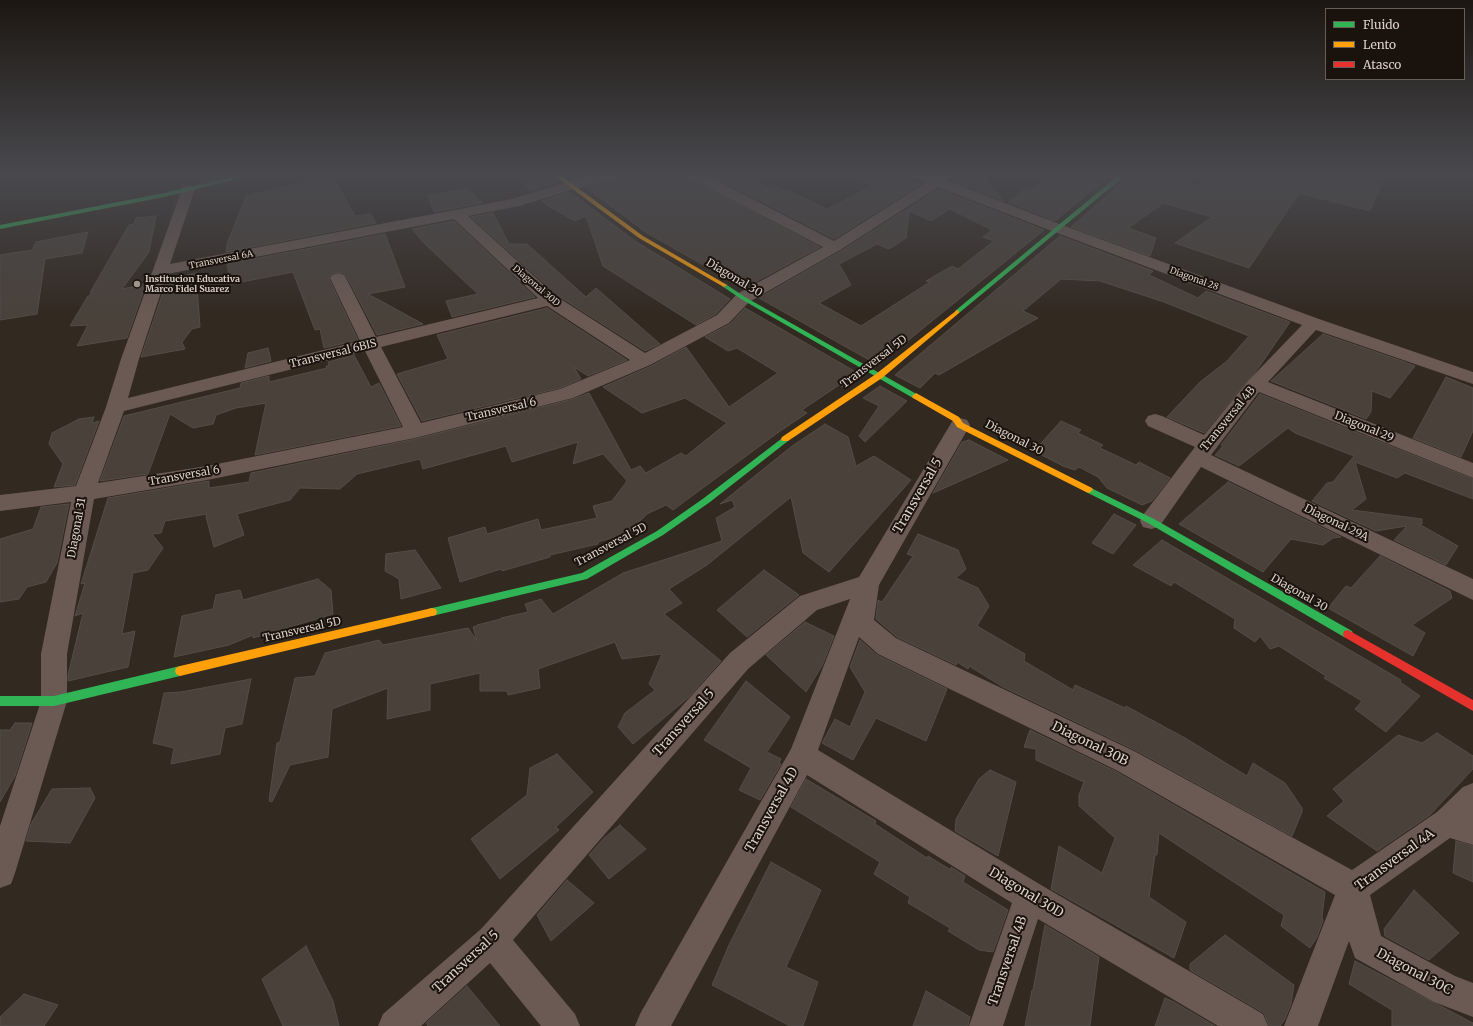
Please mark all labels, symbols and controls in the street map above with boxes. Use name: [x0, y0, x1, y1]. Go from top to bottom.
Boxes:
legend: [1325, 8, 1465, 80]
text: Fluido: [1363, 17, 1400, 32]
text: Lento: [1363, 37, 1396, 52]
text: Atasco: [1363, 57, 1401, 72]
street label: Transversal 6A: [188, 248, 254, 272]
street label: Diagonal 30: [704, 256, 764, 300]
street label: Diagonal 30D: [510, 263, 562, 309]
street label: Diagonal 28: [1168, 265, 1220, 293]
place label: Institucion Educativa Marco Fidel Suarez: [145, 274, 240, 295]
marker: Institucion Educativa Marco Fidel Suarez: [132, 279, 142, 289]
street label: Transversal 5D: [838, 333, 910, 391]
street label: Transversal 6BIS: [288, 337, 378, 371]
street label: Transversal 4B: [1198, 384, 1258, 454]
street label: Transversal 6: [464, 395, 538, 425]
street label: Diagonal 29: [1332, 409, 1396, 445]
street label: Diagonal 30: [983, 418, 1045, 458]
street label: Transversal 5: [890, 455, 946, 537]
street label: Transversal 6: [147, 463, 221, 489]
street label: Diagonal 31: [65, 497, 89, 559]
street label: Diagonal 29A: [1302, 502, 1370, 544]
street label: Transversal 5D: [573, 520, 649, 570]
street label: Diagonal 30: [1268, 571, 1330, 615]
street label: Transversal 5D: [262, 615, 342, 645]
street label: Transversal 5: [650, 686, 718, 760]
street label: Diagonal 30B: [1049, 719, 1131, 769]
street label: Transversal 4D: [742, 765, 802, 855]
street label: Transversal 4A: [1352, 826, 1438, 894]
street label: Diagonal 30D: [986, 865, 1066, 921]
street label: Transversal 4B: [985, 914, 1031, 1008]
street label: Transversal 5: [430, 927, 502, 997]
street label: Diagonal 30C: [1373, 945, 1455, 999]

